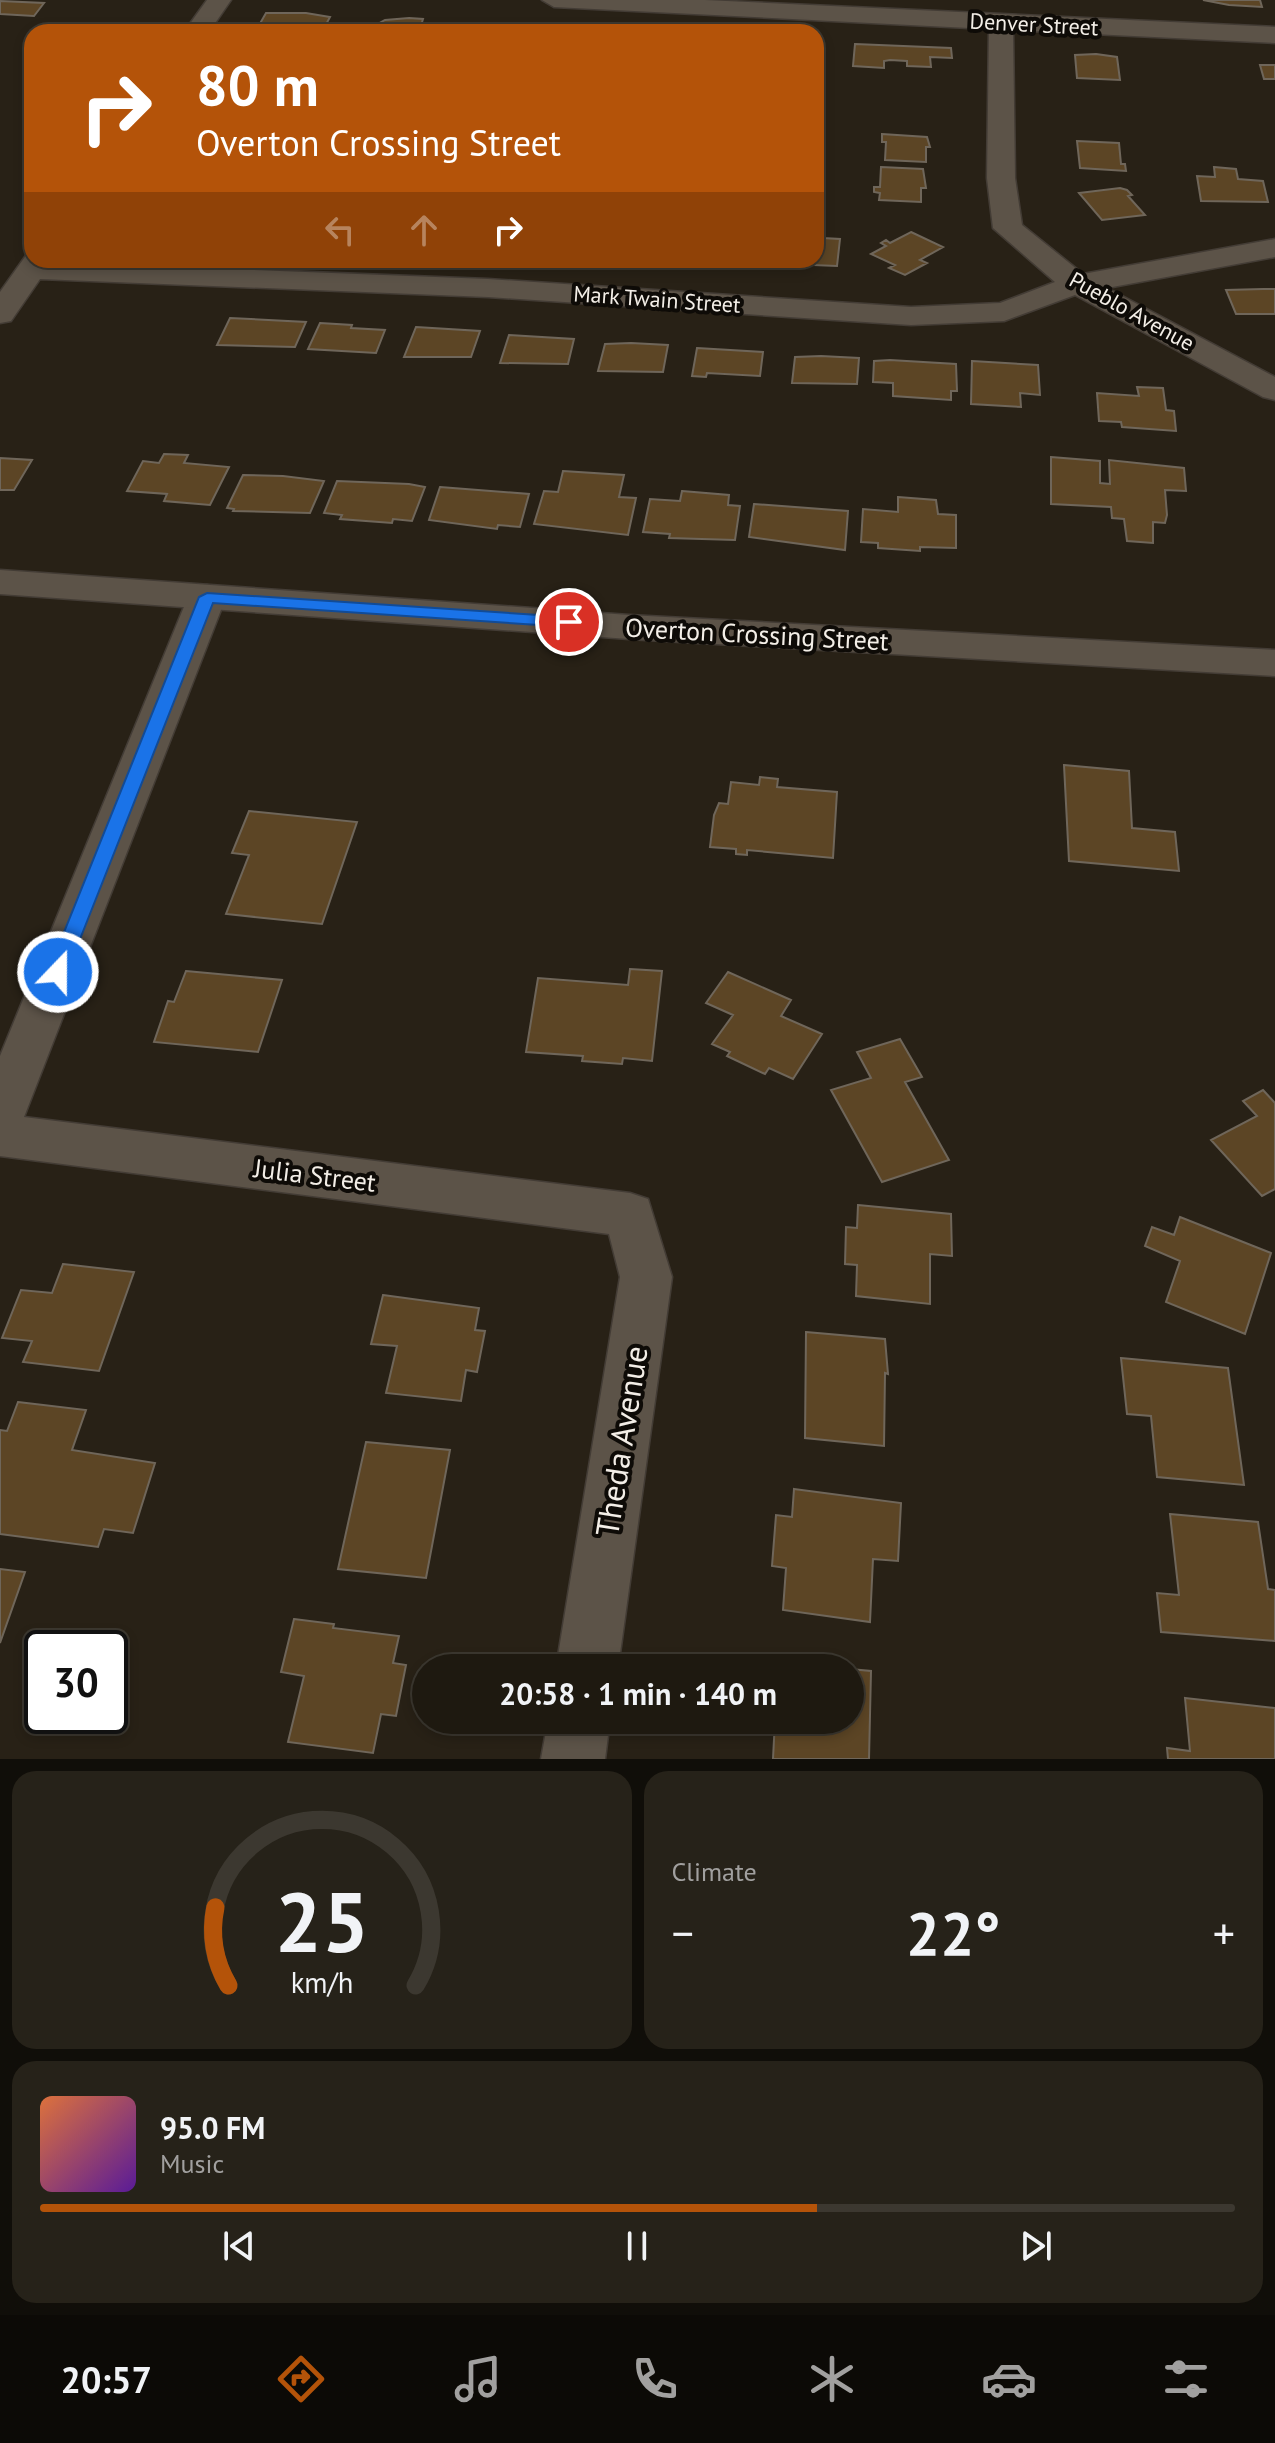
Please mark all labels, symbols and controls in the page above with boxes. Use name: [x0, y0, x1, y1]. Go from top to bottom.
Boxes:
street label: Denver Street: [969, 7, 1100, 41]
text: 80 m: [196, 49, 319, 121]
icon: right: [64, 56, 168, 160]
text: Overton Crossing Street: [196, 119, 561, 166]
icon: left: [318, 208, 362, 252]
icon: ahead: [402, 208, 446, 252]
icon: right: [486, 208, 530, 252]
street label: Pueblo Avenue: [1065, 265, 1199, 357]
street label: Mark Twain Street: [573, 279, 742, 319]
pin: [535, 588, 603, 656]
icon: arrive: [547, 600, 591, 644]
street label: Overton Crossing Street: [624, 611, 890, 657]
position arrow: [16, 930, 100, 1014]
street label: Julia Street: [251, 1151, 378, 1199]
street label: Theda Avenue: [585, 1343, 657, 1539]
speed limit sign: 30: [24, 1630, 128, 1734]
text: 20:58 · 1 min · 140 m: [499, 1674, 777, 1713]
text: Climate: [672, 1855, 757, 1888]
text: 25: [275, 1867, 369, 1975]
text: 22°: [906, 1894, 1000, 1972]
text: −: [672, 1904, 694, 1961]
text: +: [1213, 1904, 1235, 1961]
text: km/h: [290, 1964, 353, 2001]
text: 95.0 FM: [160, 2108, 265, 2147]
text: Music: [160, 2147, 224, 2180]
icon: previous: [217, 2224, 261, 2268]
icon: pause: [615, 2224, 659, 2268]
icon: next: [1014, 2224, 1058, 2268]
icon: directions: [273, 2351, 329, 2407]
icon: music: [450, 2351, 506, 2407]
icon: phone: [627, 2351, 683, 2407]
icon: climate: [804, 2351, 860, 2407]
icon: car: [981, 2351, 1037, 2407]
icon: filters: [1158, 2351, 1214, 2407]
text: 20:57: [61, 2356, 152, 2403]

